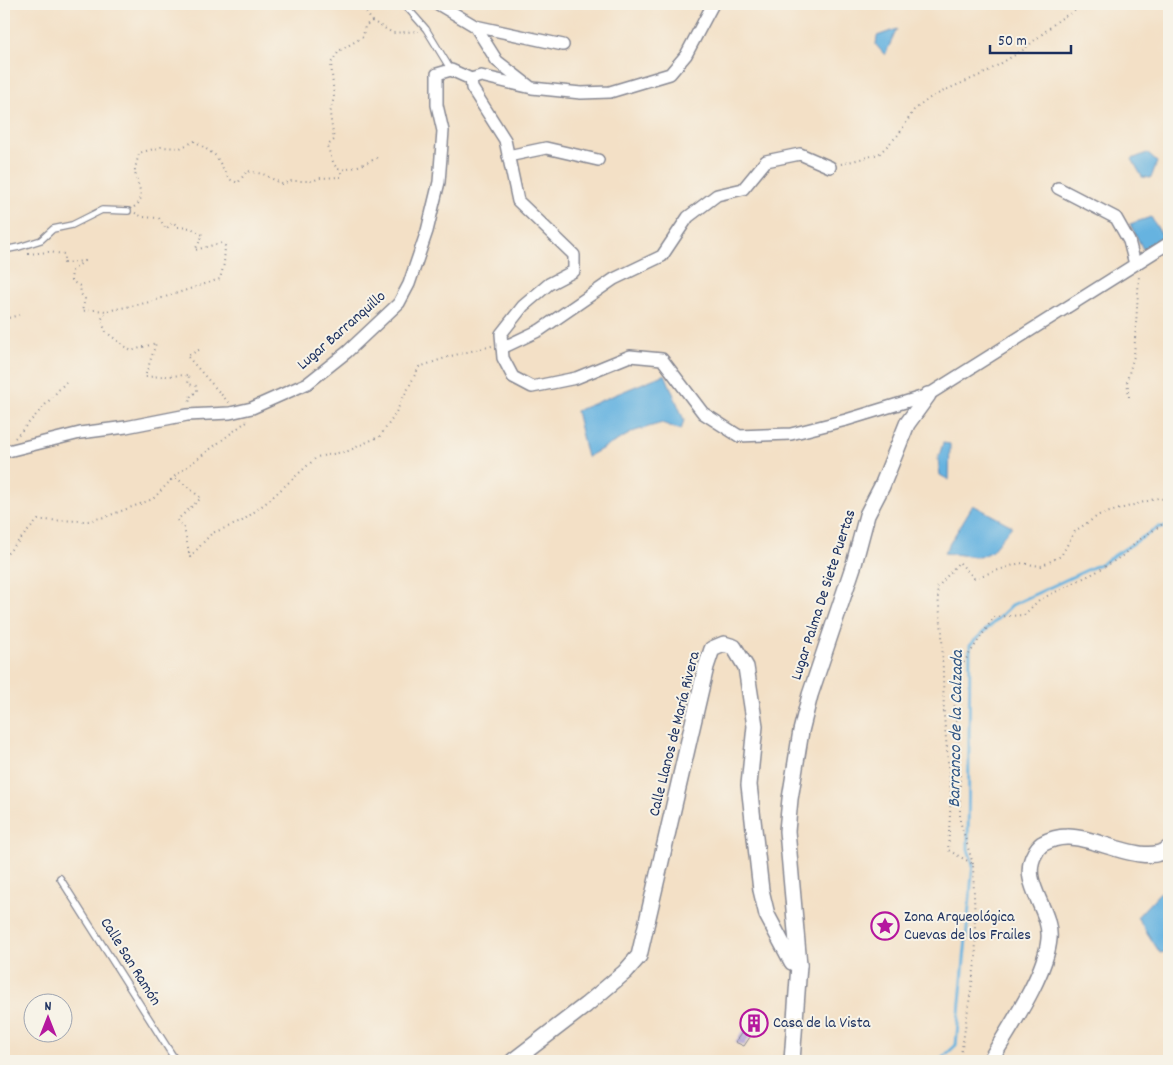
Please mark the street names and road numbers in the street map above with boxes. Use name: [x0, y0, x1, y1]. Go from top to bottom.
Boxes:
street label: Lugar Barranquillo: [293, 286, 391, 376]
street label: Lugar Palma De Siete Puertas: [786, 506, 863, 683]
street label: Calle Llanos de María Rivera: [643, 649, 707, 819]
street label: Calle San Ramón: [94, 913, 166, 1011]

